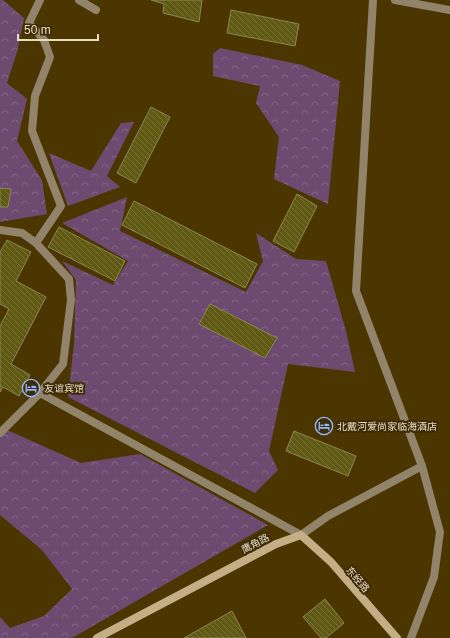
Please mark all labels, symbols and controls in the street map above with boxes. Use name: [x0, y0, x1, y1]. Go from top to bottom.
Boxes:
scale bar: [18, 16, 98, 42]
text: 50 m: [24, 23, 51, 37]
hotel icon: 友谊宾馆: [21, 378, 41, 398]
place label: 友谊宾馆: [44, 383, 84, 394]
hotel icon: 北戴河爱尚家临海酒店: [314, 416, 334, 436]
place label: 北戴河爱尚家临海酒店: [337, 421, 437, 432]
street label: 鹰角路: [239, 532, 271, 555]
street label: 东经路: [344, 564, 372, 594]

